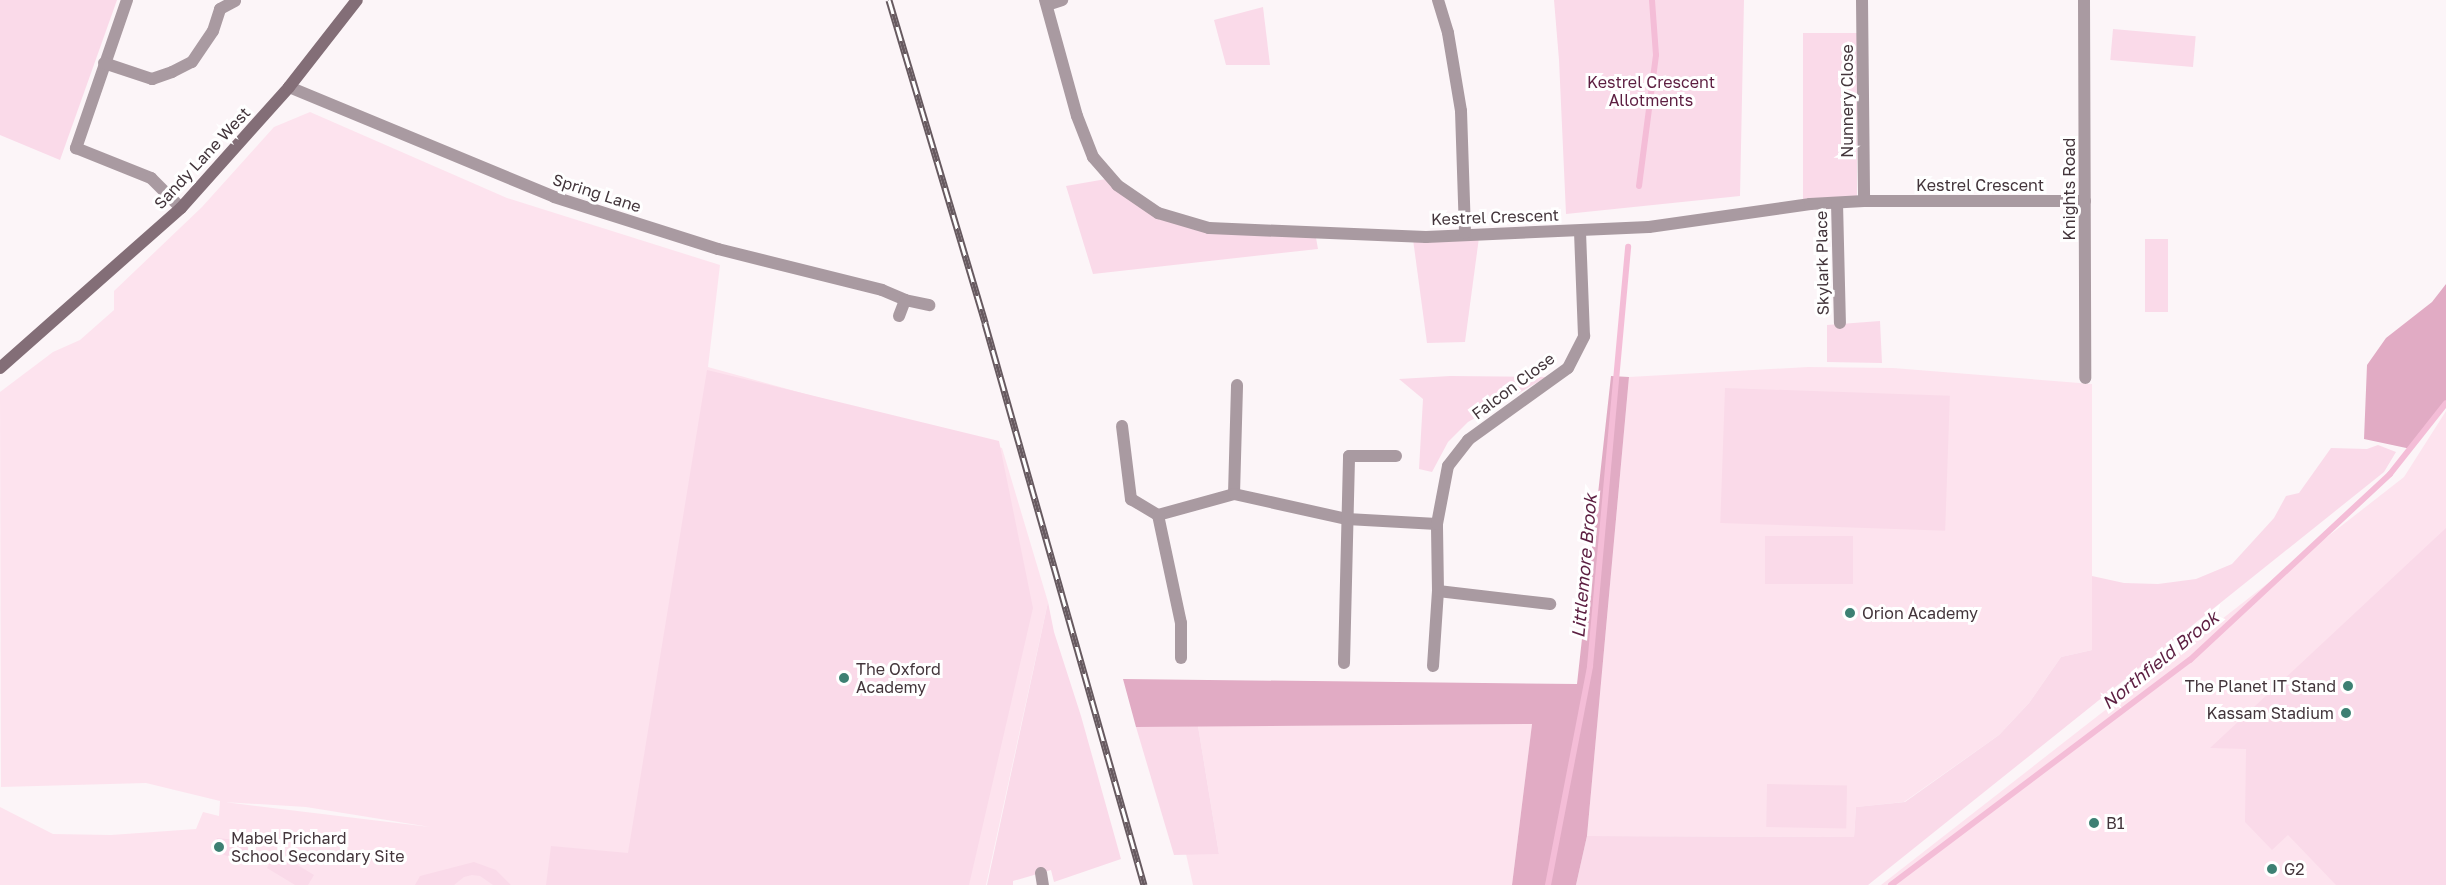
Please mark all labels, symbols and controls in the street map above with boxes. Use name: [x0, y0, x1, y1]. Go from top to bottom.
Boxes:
street label: Nunnery Close: [1837, 44, 1857, 158]
park label: Kestrel Crescent Allotments: [1587, 72, 1715, 110]
street label: Sandy Lane West: [150, 103, 254, 213]
street label: Knights Road: [2059, 138, 2079, 240]
street label: Spring Lane: [550, 170, 644, 216]
street label: Kestrel Crescent: [1916, 175, 2044, 195]
street label: Kestrel Crescent: [1431, 205, 1559, 229]
street label: Skylark Place: [1811, 211, 1833, 315]
street label: Falcon Close: [1468, 349, 1558, 423]
water label: Littlemore Brook: [1567, 493, 1601, 639]
place label: Orion Academy: [1862, 603, 1978, 623]
marker: Orion Academy: [1843, 606, 1857, 620]
water label: Northfield Brook: [2097, 606, 2223, 714]
place label: The Oxford Academy: [856, 659, 941, 697]
marker: The Oxford Academy: [837, 671, 851, 685]
place label: The Planet IT Stand: [2185, 676, 2336, 696]
marker: The Planet IT Stand: [2341, 679, 2355, 693]
place label: Kassam Stadium: [2207, 703, 2334, 723]
marker: Kassam Stadium: [2339, 706, 2353, 720]
place label: B1: [2106, 813, 2124, 833]
marker: B1: [2087, 816, 2101, 830]
place label: Mabel Prichard School Secondary Site: [231, 828, 405, 866]
marker: Mabel Prichard School Secondary Site: [212, 840, 226, 854]
place label: G2: [2284, 859, 2305, 879]
marker: G2: [2265, 862, 2279, 876]

